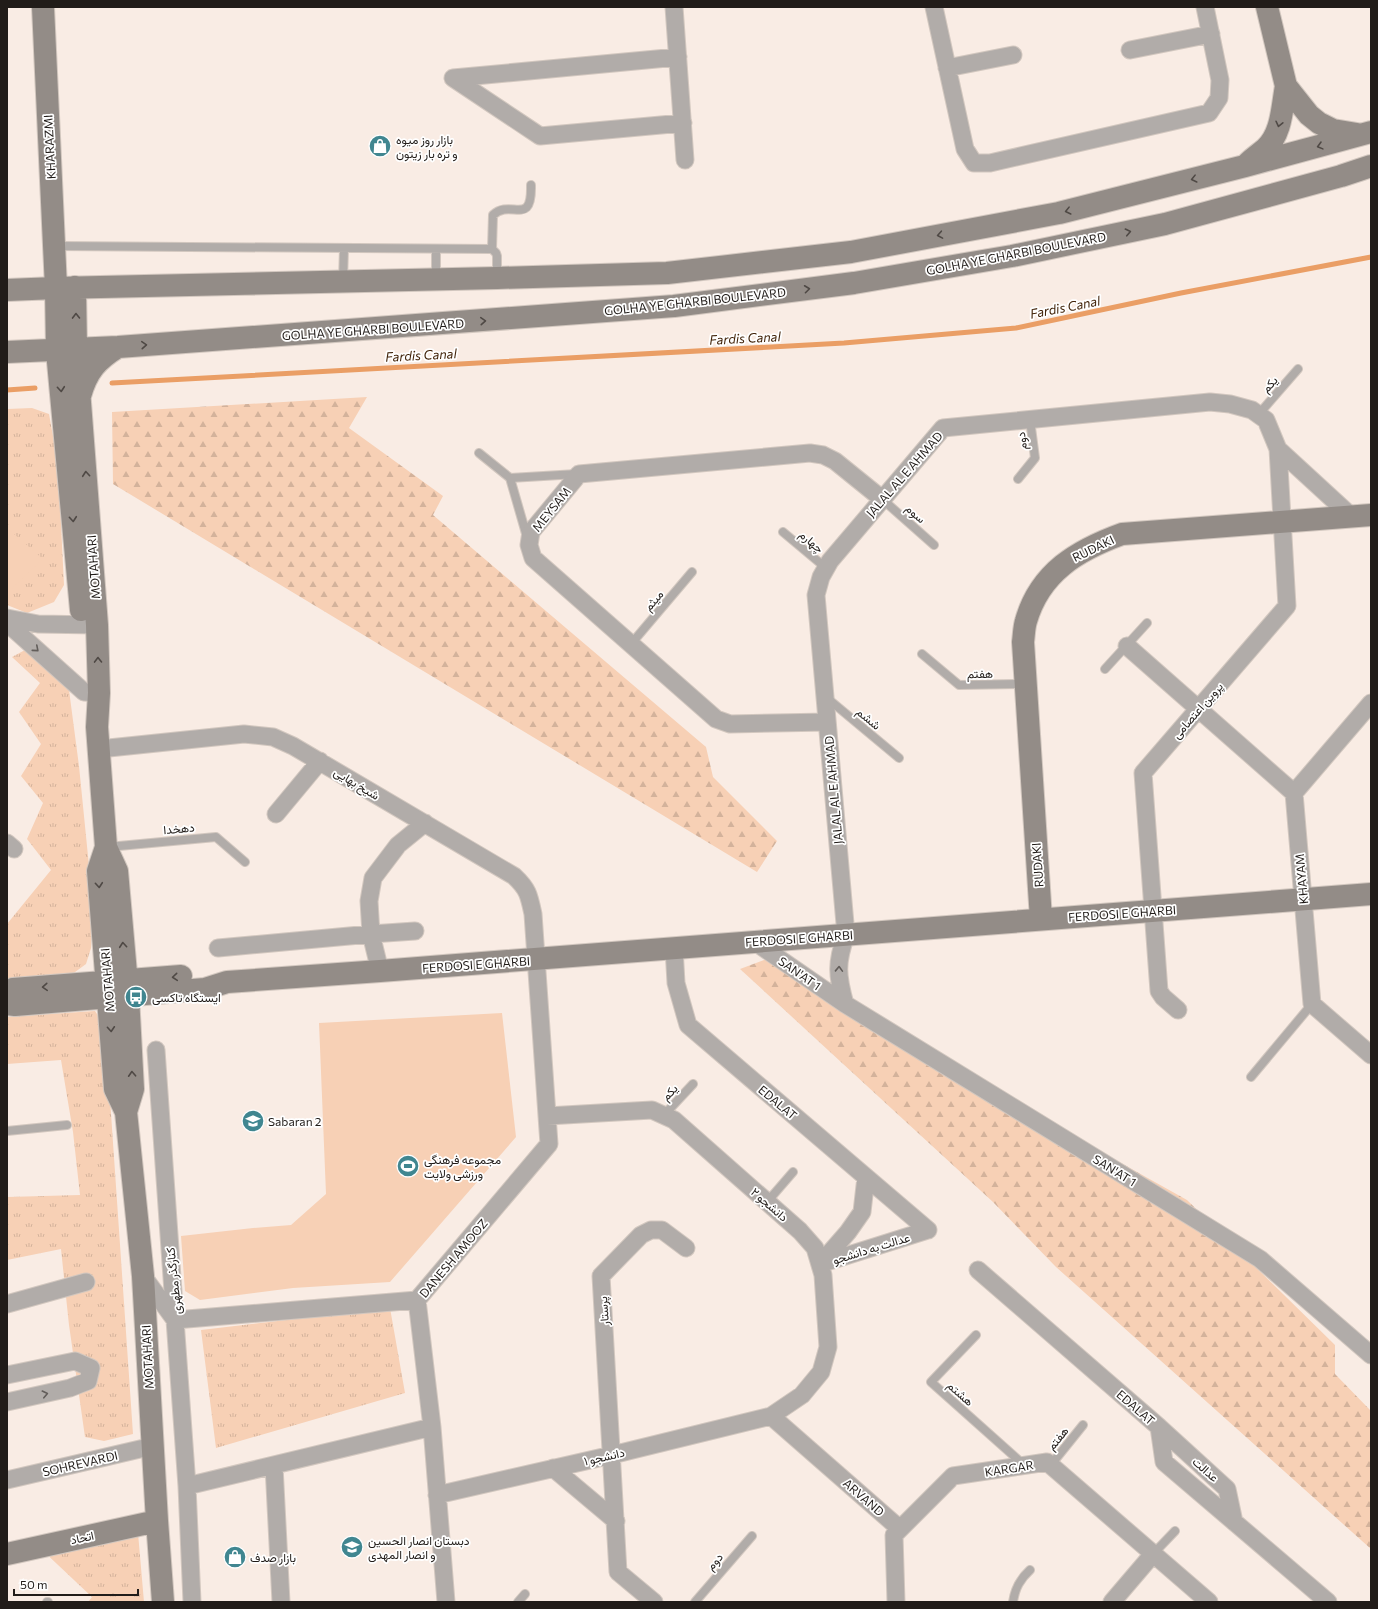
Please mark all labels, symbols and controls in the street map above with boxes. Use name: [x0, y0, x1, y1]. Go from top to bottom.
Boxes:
street label: KHARAZMI: [40, 114, 58, 180]
one-way arrow: [1275, 120, 1284, 127]
place label: بازار روز میوه و تره بار زیتون: [396, 132, 458, 162]
shop icon: بازار روز میوه و تره بار زیتون: [367, 133, 393, 159]
one-way arrow: [1317, 141, 1324, 150]
one-way arrow: [1191, 174, 1198, 183]
one-way arrow: [1065, 206, 1072, 215]
one-way arrow: [1125, 228, 1131, 236]
street label: GOLHA YE GHARBI BOULEVARD: [925, 229, 1107, 277]
one-way arrow: [937, 230, 944, 239]
street label: GOLHA YE GHARBI BOULEVARD: [603, 284, 787, 318]
one-way arrow: [804, 285, 810, 294]
water label: Fardis Canal: [1028, 292, 1102, 322]
one-way arrow: [72, 313, 80, 319]
street label: GOLHA YE GHARBI BOULEVARD: [281, 316, 465, 342]
one-way arrow: [480, 316, 486, 325]
water label: Fardis Canal: [709, 328, 782, 348]
one-way arrow: [141, 341, 147, 350]
water label: Fardis Canal: [385, 345, 458, 365]
street label: یکم: [1258, 373, 1282, 397]
one-way arrow: [56, 386, 65, 392]
street label: JALAL AL E AHMAD: [863, 428, 946, 520]
street label: دوم: [1013, 431, 1031, 451]
one-way arrow: [81, 471, 90, 477]
street label: MEYSAM: [529, 484, 573, 534]
street label: سوم: [902, 501, 929, 527]
one-way arrow: [68, 516, 77, 522]
street label: چهارم: [796, 527, 827, 557]
street label: RUDAKI: [1070, 532, 1116, 564]
street label: MOTAHARI: [84, 534, 102, 600]
street label: میثم: [640, 587, 667, 614]
one-way arrow: [32, 645, 39, 652]
one-way arrow: [94, 657, 102, 663]
street label: هفتم: [967, 666, 993, 682]
street label: پروین اعتصامی: [1169, 679, 1227, 742]
street label: ششم: [853, 704, 884, 734]
street label: JALAL AL E AHMAD: [821, 735, 846, 845]
street label: شیخ بهایی: [330, 764, 382, 805]
street label: دهخدا: [163, 820, 196, 836]
street label: RUDAKI: [1028, 842, 1046, 888]
street label: KHAYAM: [1292, 853, 1310, 905]
one-way arrow: [95, 882, 104, 888]
street label: FERDOSI E GHARBI: [1068, 902, 1176, 924]
street label: FERDOSI E GHARBI: [745, 927, 853, 949]
one-way arrow: [119, 942, 128, 948]
street label: MOTAHARI: [97, 947, 117, 1013]
street label: FERDOSI E GHARBI: [422, 953, 530, 975]
street label: SAN'AT 1: [776, 953, 824, 993]
one-way arrow: [834, 966, 843, 972]
one-way arrow: [172, 972, 178, 981]
one-way arrow: [42, 982, 48, 991]
bus stop icon: ایستگاه تاکسی: [123, 984, 149, 1010]
place label: ایستگاه تاکسی: [152, 990, 221, 1006]
one-way arrow: [106, 1026, 115, 1032]
one-way arrow: [128, 1071, 137, 1077]
street label: یکم: [658, 1081, 682, 1105]
street label: EDALAT: [756, 1082, 800, 1122]
school or university icon: Sabaran 2: [240, 1108, 266, 1134]
place label: Sabaran 2: [268, 1114, 322, 1128]
street label: SAN'AT 1: [1091, 1151, 1139, 1189]
place label: مجموعه فرهنگی ورزشی ولایت: [424, 1152, 501, 1182]
sports icon: مجموعه فرهنگی ورزشی ولایت: [395, 1153, 421, 1179]
street label: دانشجو ۲: [747, 1184, 791, 1225]
street label: DANESH AMOOZ: [416, 1216, 490, 1300]
street label: عدالت به دانشجو: [831, 1230, 912, 1268]
street label: کنارگذر مطهری: [163, 1247, 185, 1315]
street label: پرستار: [595, 1296, 613, 1327]
street label: MOTAHARI: [138, 1325, 156, 1389]
street label: هشتم: [944, 1378, 977, 1410]
street label: EDALAT: [1114, 1387, 1158, 1427]
one-way arrow: [42, 1390, 48, 1398]
street label: هفتم: [1043, 1423, 1072, 1454]
street label: دانشجو ۱: [582, 1444, 626, 1469]
street label: SOHREVARDI: [41, 1448, 119, 1478]
street label: عدالت: [1190, 1454, 1222, 1484]
street label: KARGAR: [984, 1457, 1034, 1479]
street label: ARVAND: [841, 1475, 887, 1519]
street label: اتحاد: [69, 1528, 95, 1546]
place label: دبستان انصار الحسین و انصار المهدی: [368, 1533, 470, 1563]
school or university icon: دبستان انصار الحسین و انصار المهدی: [339, 1534, 365, 1560]
shop icon: بازار صدف: [222, 1544, 248, 1570]
street label: دوم: [703, 1549, 727, 1574]
place label: بازار صدف: [250, 1550, 296, 1566]
scale bar: [14, 1571, 138, 1597]
text: 50 m: [20, 1577, 48, 1591]

